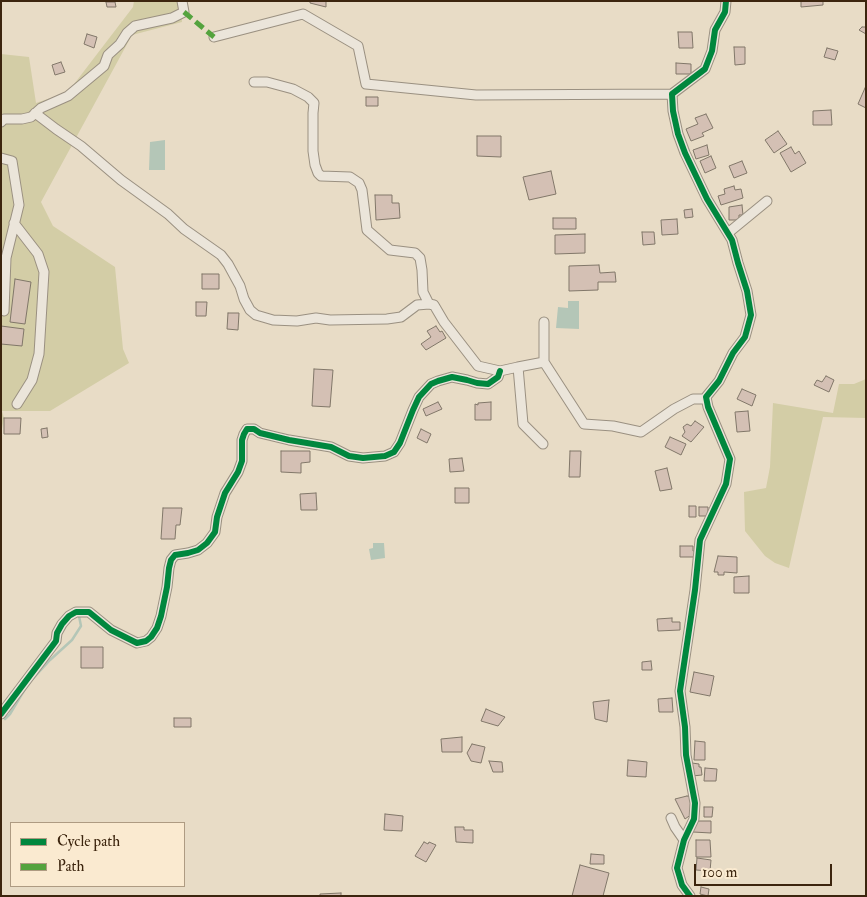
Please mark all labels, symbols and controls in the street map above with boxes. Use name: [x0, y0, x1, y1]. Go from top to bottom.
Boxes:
legend: [10, 822, 185, 887]
text: Cycle path: [57, 832, 120, 851]
scale bar: [697, 854, 834, 886]
text: Path: [57, 857, 84, 876]
text: 100 m: [702, 863, 737, 882]

